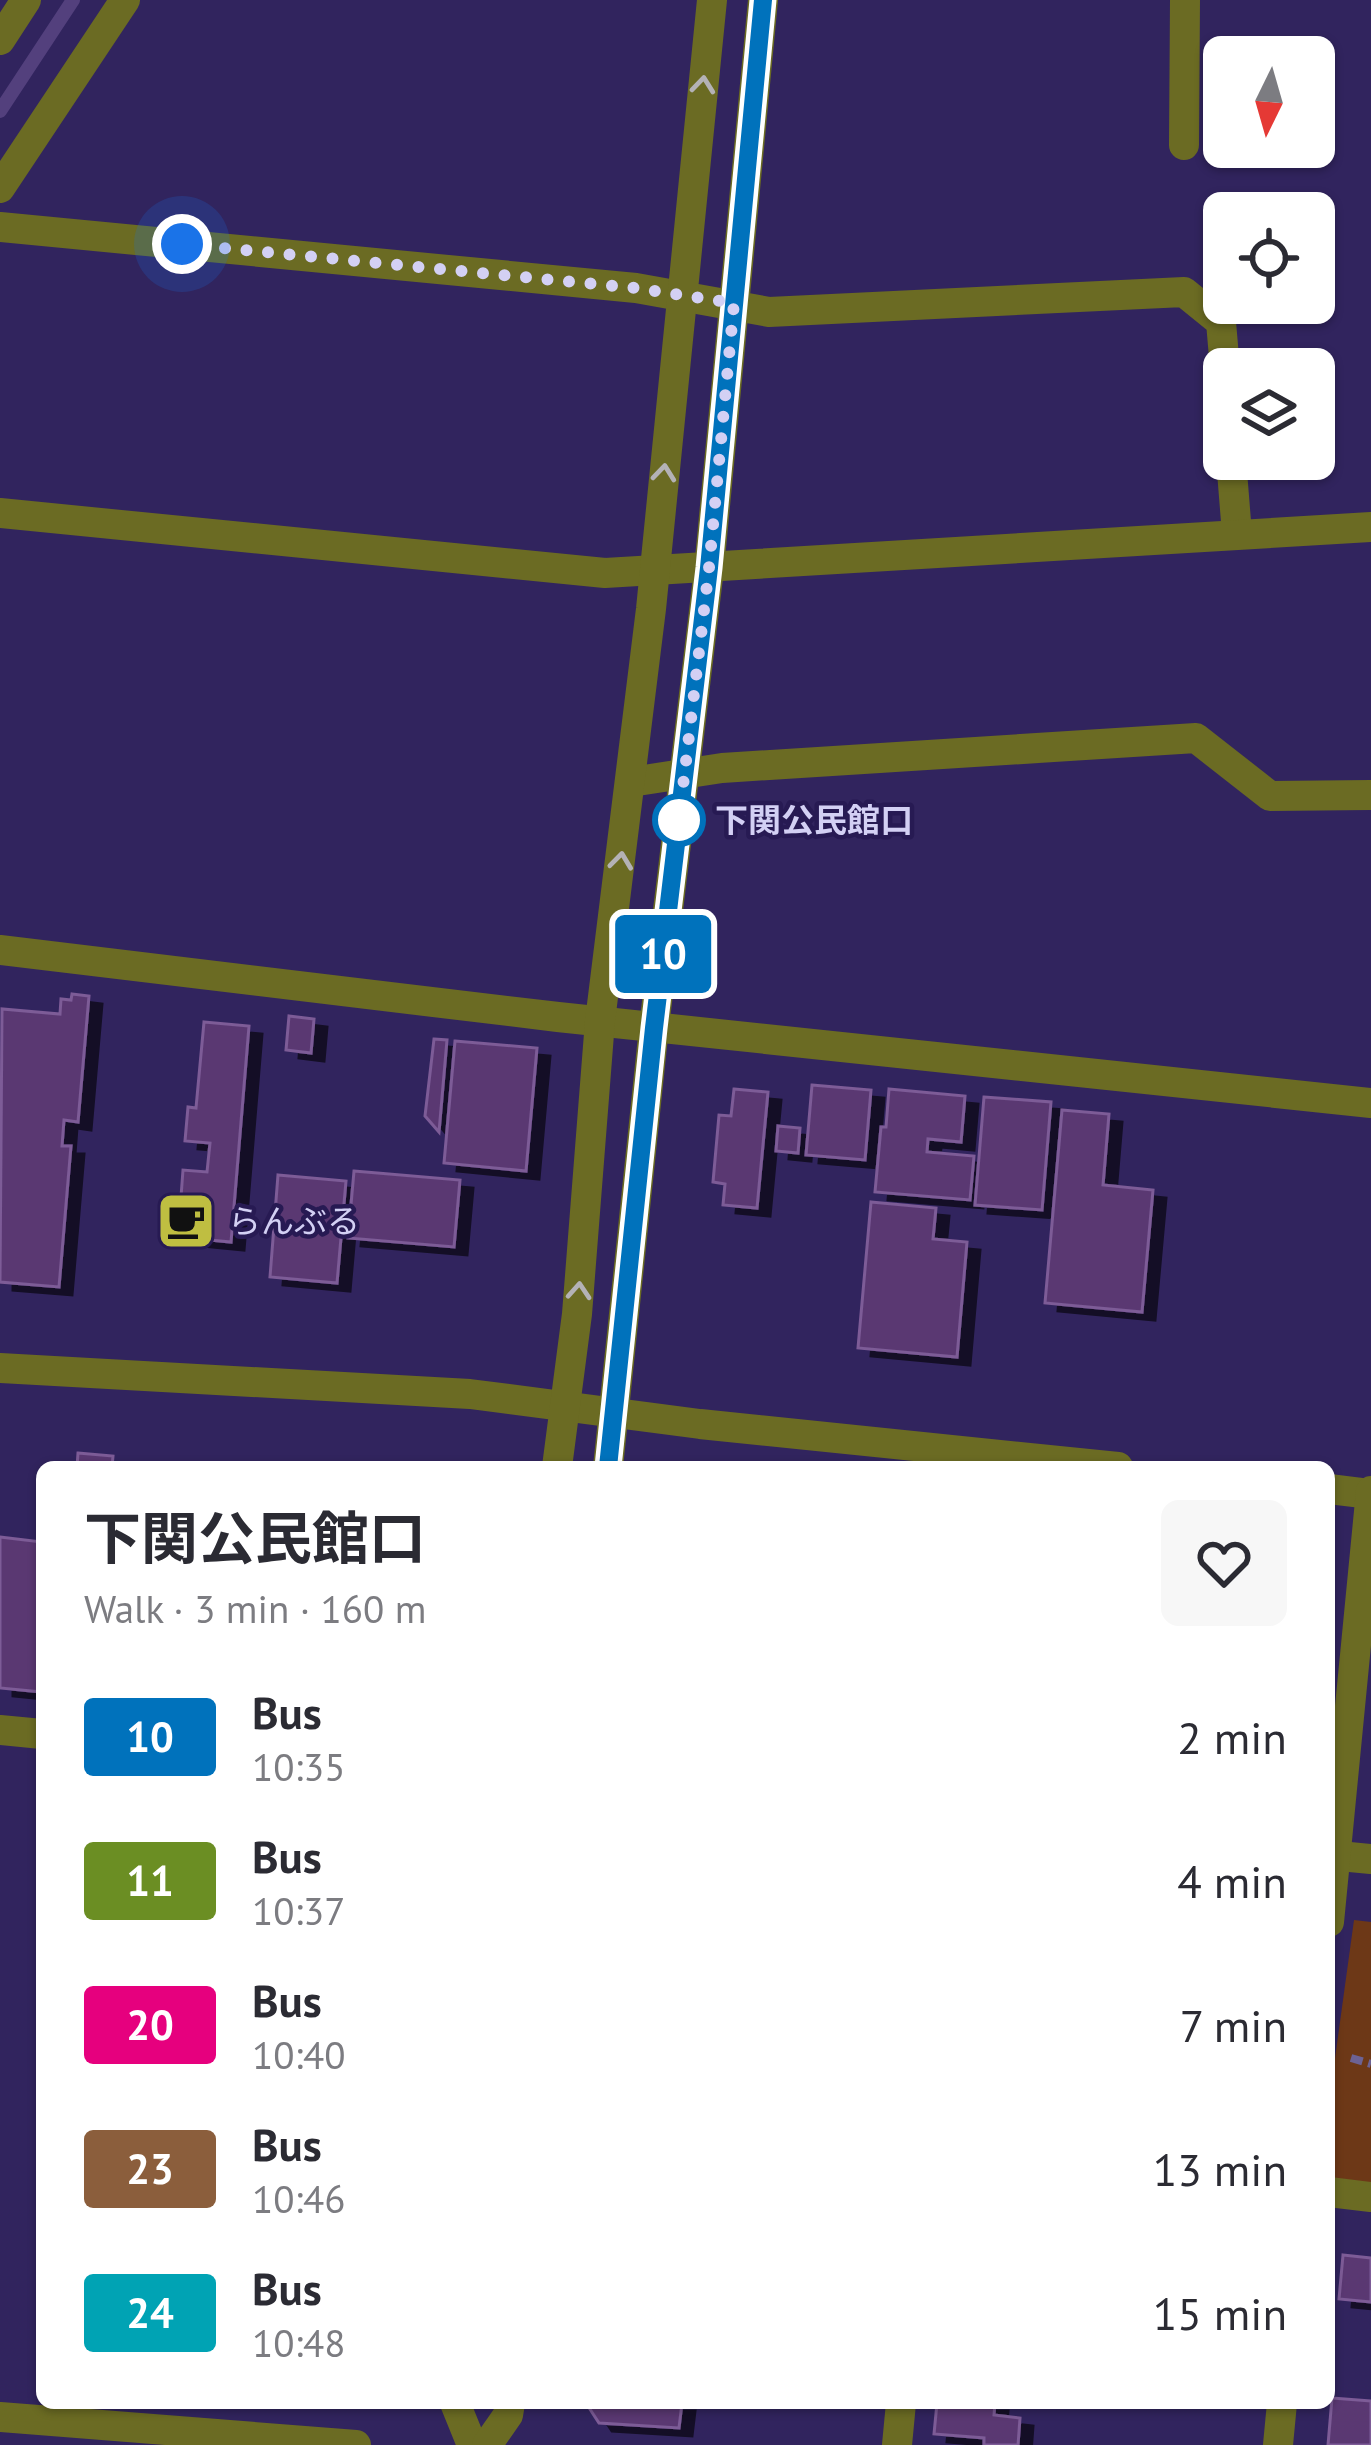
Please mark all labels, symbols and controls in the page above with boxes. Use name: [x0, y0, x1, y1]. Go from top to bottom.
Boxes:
north arrow: [1203, 36, 1335, 168]
map controls: [1203, 36, 1335, 480]
one-way arrow: [690, 75, 715, 94]
button: locate: [1203, 192, 1335, 324]
your location: [152, 214, 212, 274]
button: layers: [1203, 348, 1335, 480]
one-way arrow: [651, 463, 676, 482]
marker: 下関公民館口: [654, 795, 704, 845]
place label: 下関公民館口: [715, 798, 913, 841]
one-way arrow: [607, 851, 633, 870]
line badge: 10: [609, 915, 717, 993]
text: 10: [639, 926, 687, 981]
cafe icon: らんぶる: [155, 1190, 217, 1252]
place label: らんぶる: [228, 1199, 360, 1242]
one-way arrow: [566, 1281, 591, 1300]
button: heart: [1161, 1500, 1287, 1626]
text: 下関公民館口: [84, 1501, 426, 1575]
text: Walk · 3 min · 160 m: [84, 1583, 426, 1634]
text: Bus: [252, 1683, 322, 1741]
text: 2 min: [1177, 1708, 1287, 1766]
text: 10: [126, 1709, 174, 1764]
text: 10:35: [252, 1741, 346, 1792]
text: Bus: [252, 1827, 322, 1885]
text: 4 min: [1177, 1852, 1287, 1910]
text: 11: [126, 1853, 174, 1908]
text: 10:37: [252, 1885, 346, 1936]
text: Bus: [252, 1971, 322, 2029]
text: 7 min: [1180, 1996, 1287, 2054]
text: 20: [126, 1997, 174, 2052]
text: 10:40: [252, 2029, 346, 2080]
text: Bus: [252, 2115, 322, 2173]
text: 13 min: [1153, 2140, 1287, 2198]
text: 23: [126, 2141, 174, 2196]
text: 10:46: [252, 2173, 346, 2224]
text: Bus: [252, 2259, 322, 2317]
text: 15 min: [1153, 2284, 1287, 2342]
text: 24: [126, 2285, 174, 2340]
text: 10:48: [252, 2317, 346, 2368]

